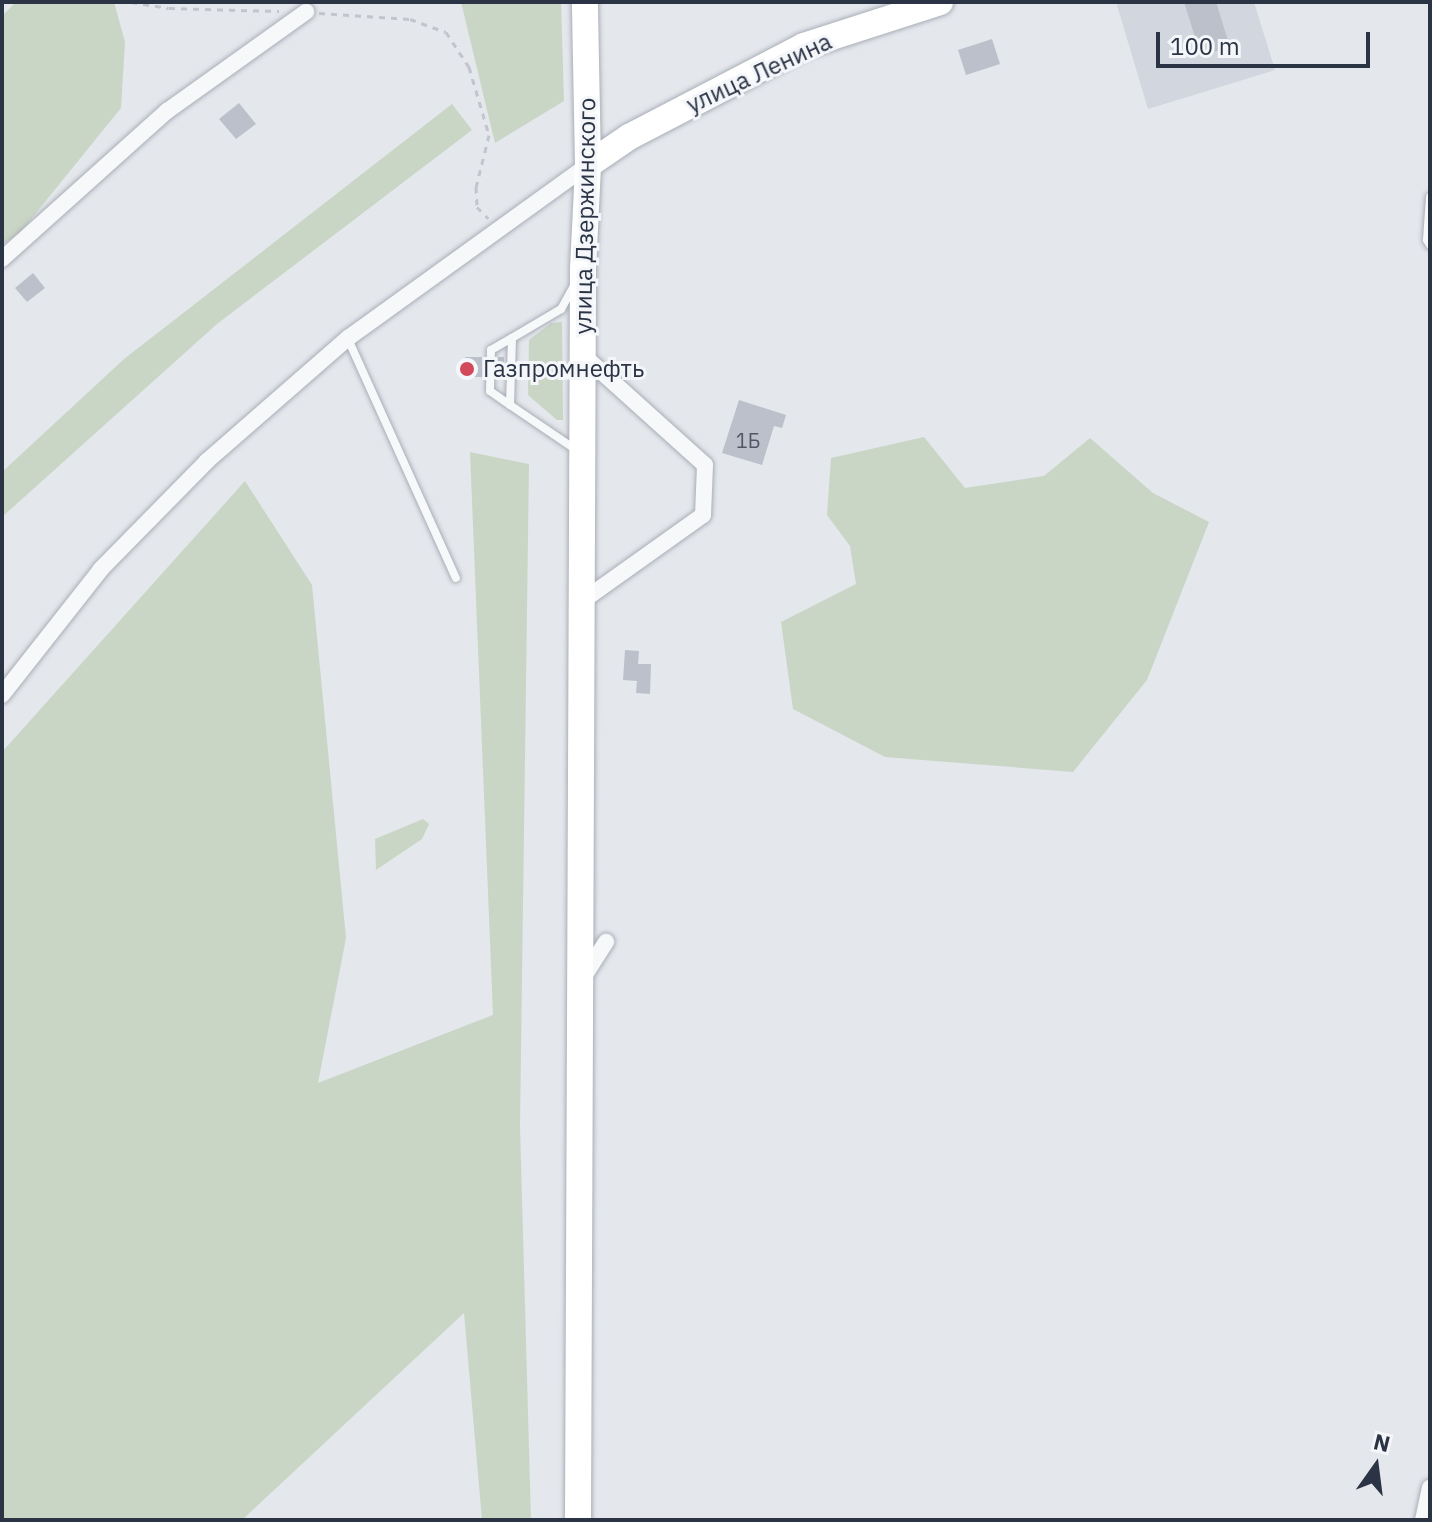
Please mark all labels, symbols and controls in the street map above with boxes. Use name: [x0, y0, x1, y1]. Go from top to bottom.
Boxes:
scale bar: [1160, 16, 1374, 66]
street label: улица Ленина: [682, 27, 836, 119]
text: 100 m: [1170, 30, 1240, 62]
street label: улица Дзержинского: [569, 97, 601, 335]
place label: Газпромнефть: [483, 355, 644, 383]
marker: Газпромнефть: [458, 360, 476, 378]
house number: 1Б: [736, 428, 760, 452]
north arrow: [1336, 1426, 1416, 1506]
text: N: [1371, 1426, 1393, 1458]

